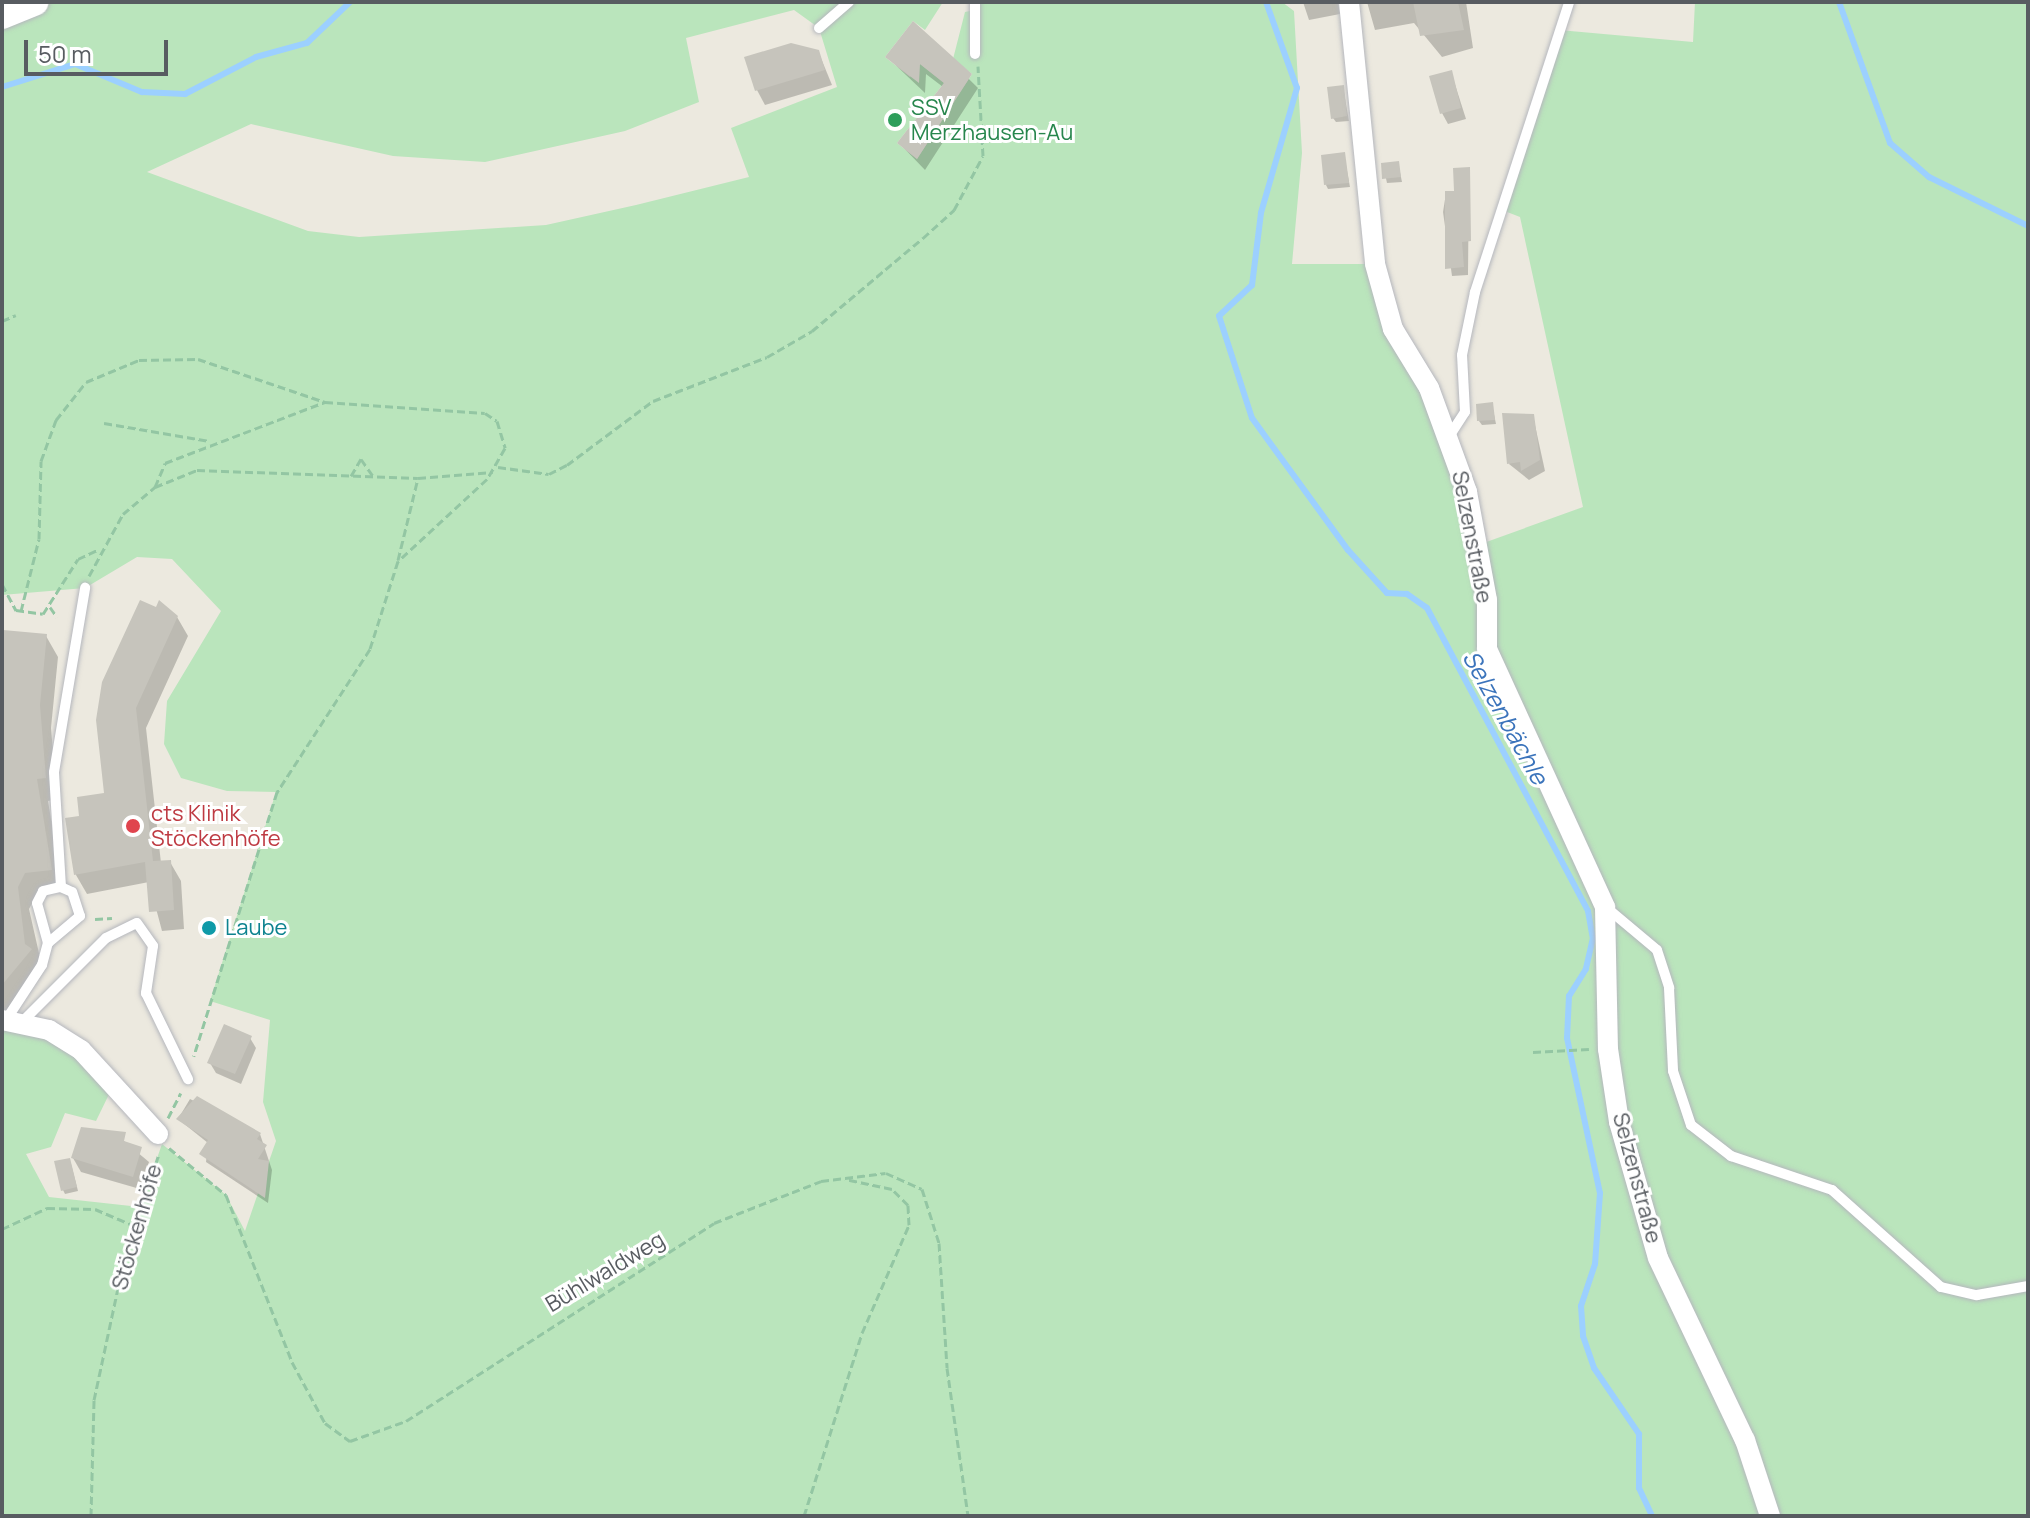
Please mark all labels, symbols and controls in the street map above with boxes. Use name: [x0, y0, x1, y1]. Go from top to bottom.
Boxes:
scale bar: [28, 24, 172, 74]
text: 50 m: [38, 37, 92, 70]
place label: SSV Merzhausen-Au: [911, 94, 1073, 146]
marker: SSV Merzhausen-Au: [886, 111, 904, 129]
street label: Selzenstraße: [1446, 469, 1498, 605]
water label: Selzenbächle: [1457, 645, 1555, 789]
place label: cts Klinik Stöckenhöfe: [151, 800, 281, 852]
marker: cts Klinik Stöckenhöfe: [122, 815, 144, 837]
place label: Laube: [225, 915, 287, 941]
marker: Laube: [200, 919, 218, 937]
street label: Selzenstraße: [1607, 1110, 1667, 1246]
street label: Stöckenhöfe: [106, 1161, 168, 1293]
street label: Bühlwaldweg: [541, 1226, 669, 1318]

